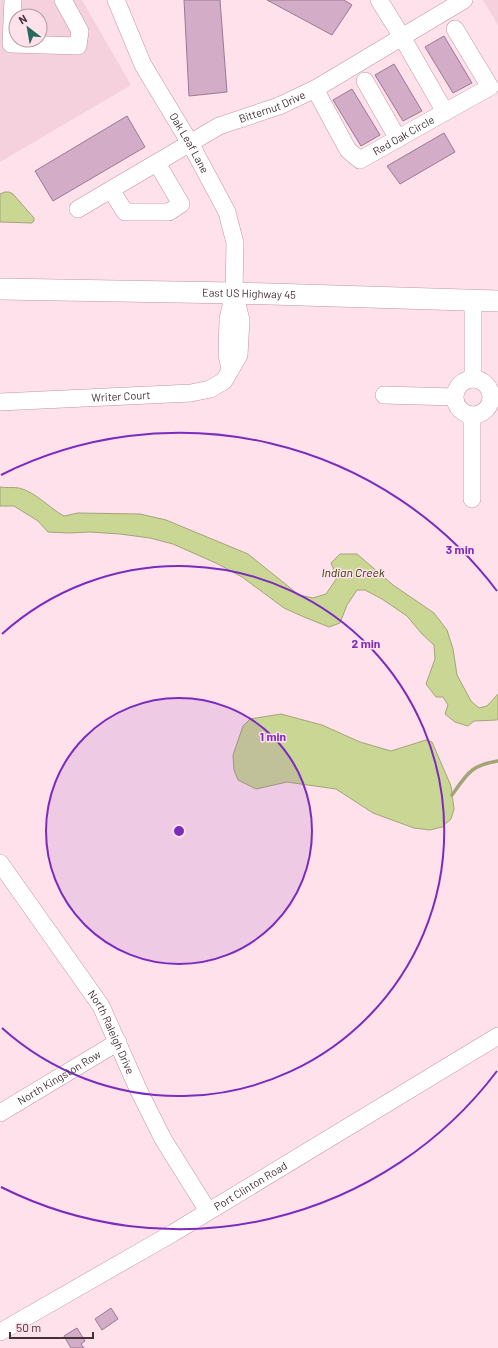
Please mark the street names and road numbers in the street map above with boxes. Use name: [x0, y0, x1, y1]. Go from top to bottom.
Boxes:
street label: Bitternut Drive: [237, 88, 307, 125]
street label: Oak Leaf Lane: [167, 110, 212, 175]
street label: Red Oak Circle: [370, 112, 436, 157]
street label: East US Highway 45: [202, 285, 296, 301]
street label: Writer Court: [91, 388, 151, 404]
street label: North Raleigh Drive: [86, 987, 138, 1076]
street label: North Kingston Row: [15, 1047, 103, 1107]
street label: Port Clinton Road: [211, 1158, 289, 1213]

